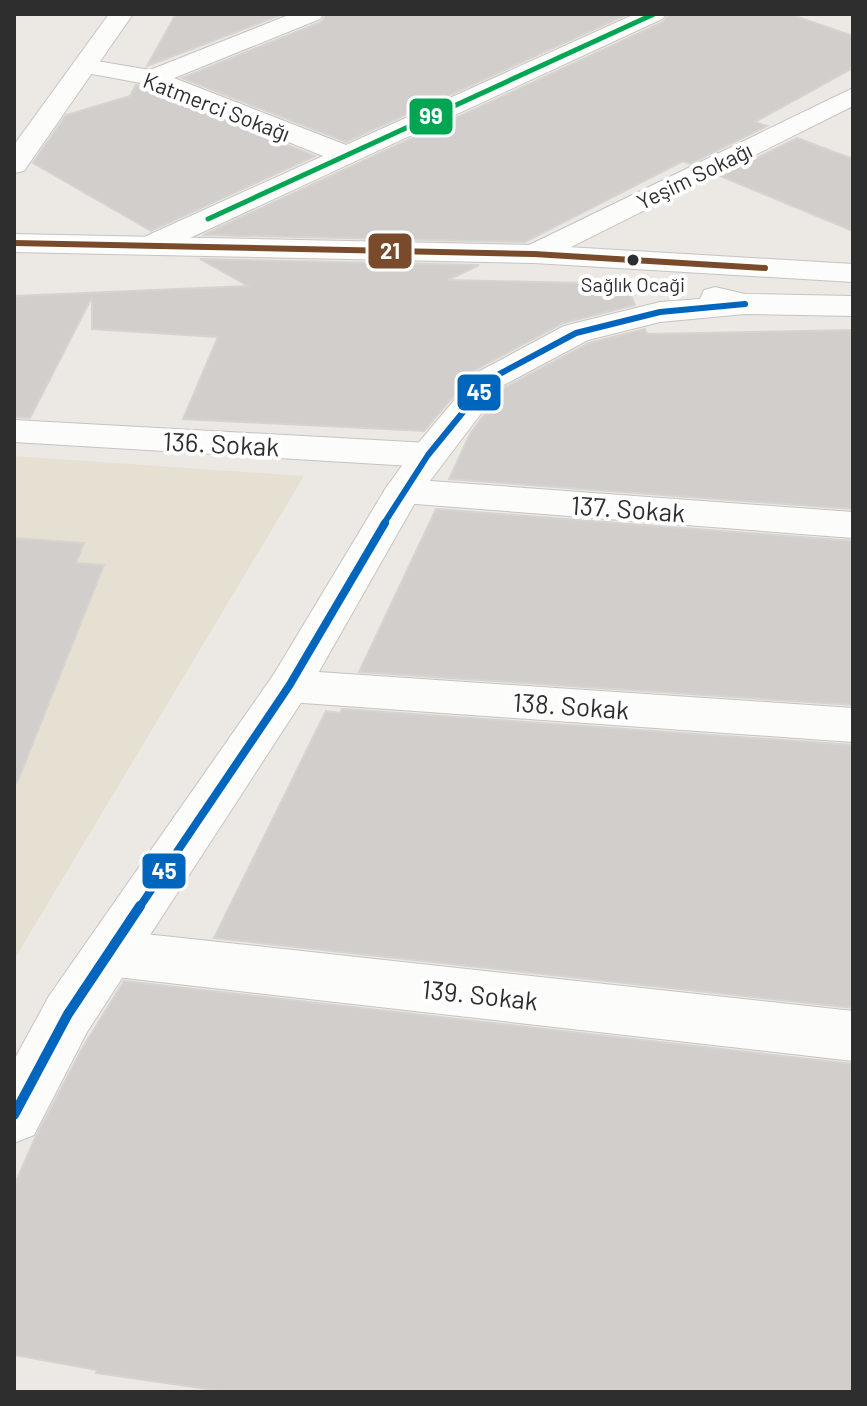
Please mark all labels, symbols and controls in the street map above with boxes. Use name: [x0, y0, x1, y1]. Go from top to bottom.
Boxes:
street label: Katmerci Sokağı: [140, 66, 294, 146]
line badge: 99: [408, 97, 454, 136]
text: 99: [419, 102, 443, 128]
street label: Yeşim Sokağı: [632, 136, 756, 214]
line badge: 21: [367, 232, 413, 270]
text: 21: [380, 237, 400, 263]
marker: Sağlık Ocaği: [625, 252, 641, 268]
place label: Sağlık Ocaği: [581, 272, 685, 296]
line badge: 45: [456, 373, 502, 412]
text: 45: [466, 378, 492, 404]
street label: 136. Sokak: [162, 424, 280, 462]
street label: 137. Sokak: [570, 489, 686, 527]
street label: 138. Sokak: [512, 685, 630, 725]
line badge: 45: [141, 852, 187, 890]
text: 45: [151, 857, 177, 883]
street label: 139. Sokak: [420, 972, 540, 1016]

